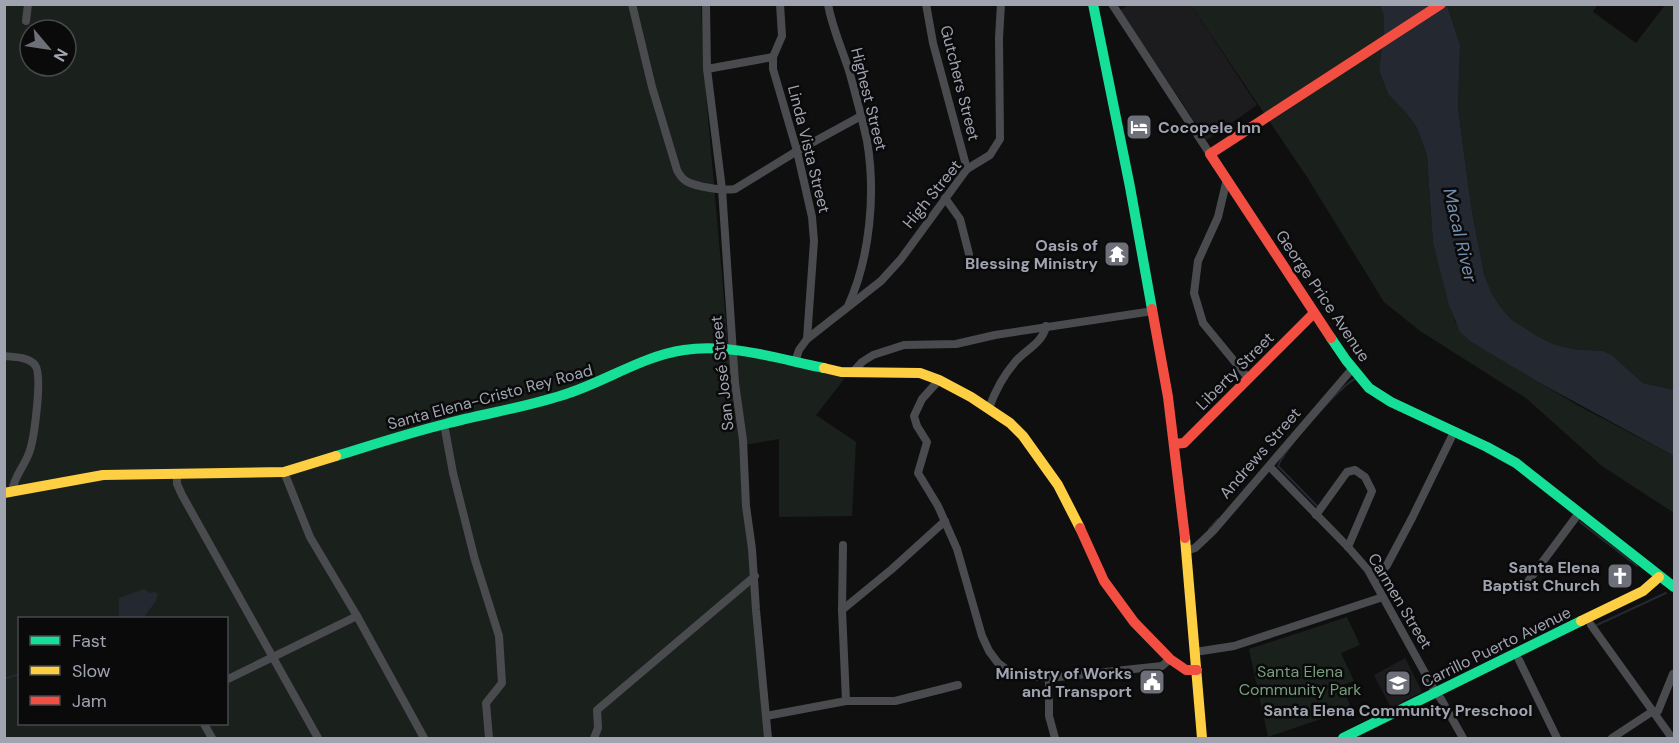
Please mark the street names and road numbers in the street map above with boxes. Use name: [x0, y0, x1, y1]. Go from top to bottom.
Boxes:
street label: Gutchers Street: [935, 23, 985, 143]
street label: Highest Street: [846, 45, 892, 153]
street label: Linda Vista Street: [783, 83, 835, 215]
street label: High Street: [898, 155, 966, 233]
street label: George Price Avenue: [1271, 226, 1375, 366]
street label: San José Street: [706, 314, 738, 432]
street label: Liberty Street: [1191, 327, 1279, 415]
street label: Santa Elena-Cristo Rey Road: [385, 359, 595, 435]
street label: Andrews Street: [1215, 403, 1305, 503]
street label: Carmen Street: [1363, 549, 1437, 653]
street label: Carrillo Puerto Avenue: [1418, 602, 1574, 692]

